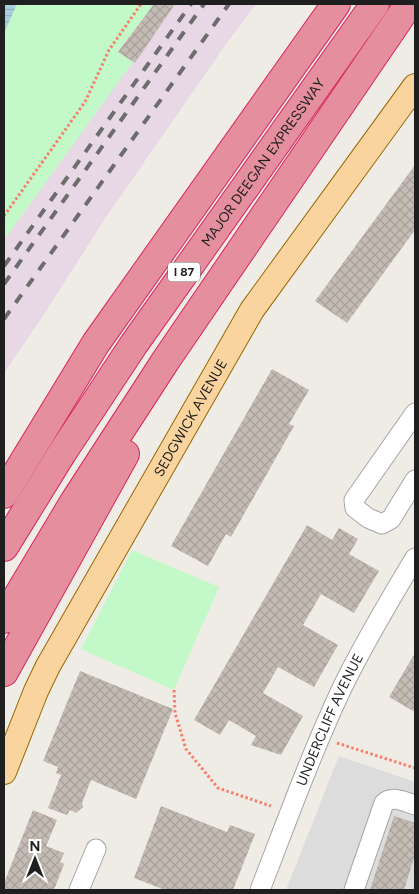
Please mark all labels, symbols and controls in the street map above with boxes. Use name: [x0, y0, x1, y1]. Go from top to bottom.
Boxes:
street label: MAJOR DEEGAN EXPRESSWAY: [197, 74, 329, 250]
road number: I 87: [168, 262, 200, 282]
street label: SEDGWICK AVENUE: [150, 356, 231, 479]
street label: UNDERCLIFF AVENUE: [293, 651, 367, 788]
north arrow: [10, 834, 60, 884]
text: N: [30, 838, 40, 855]

